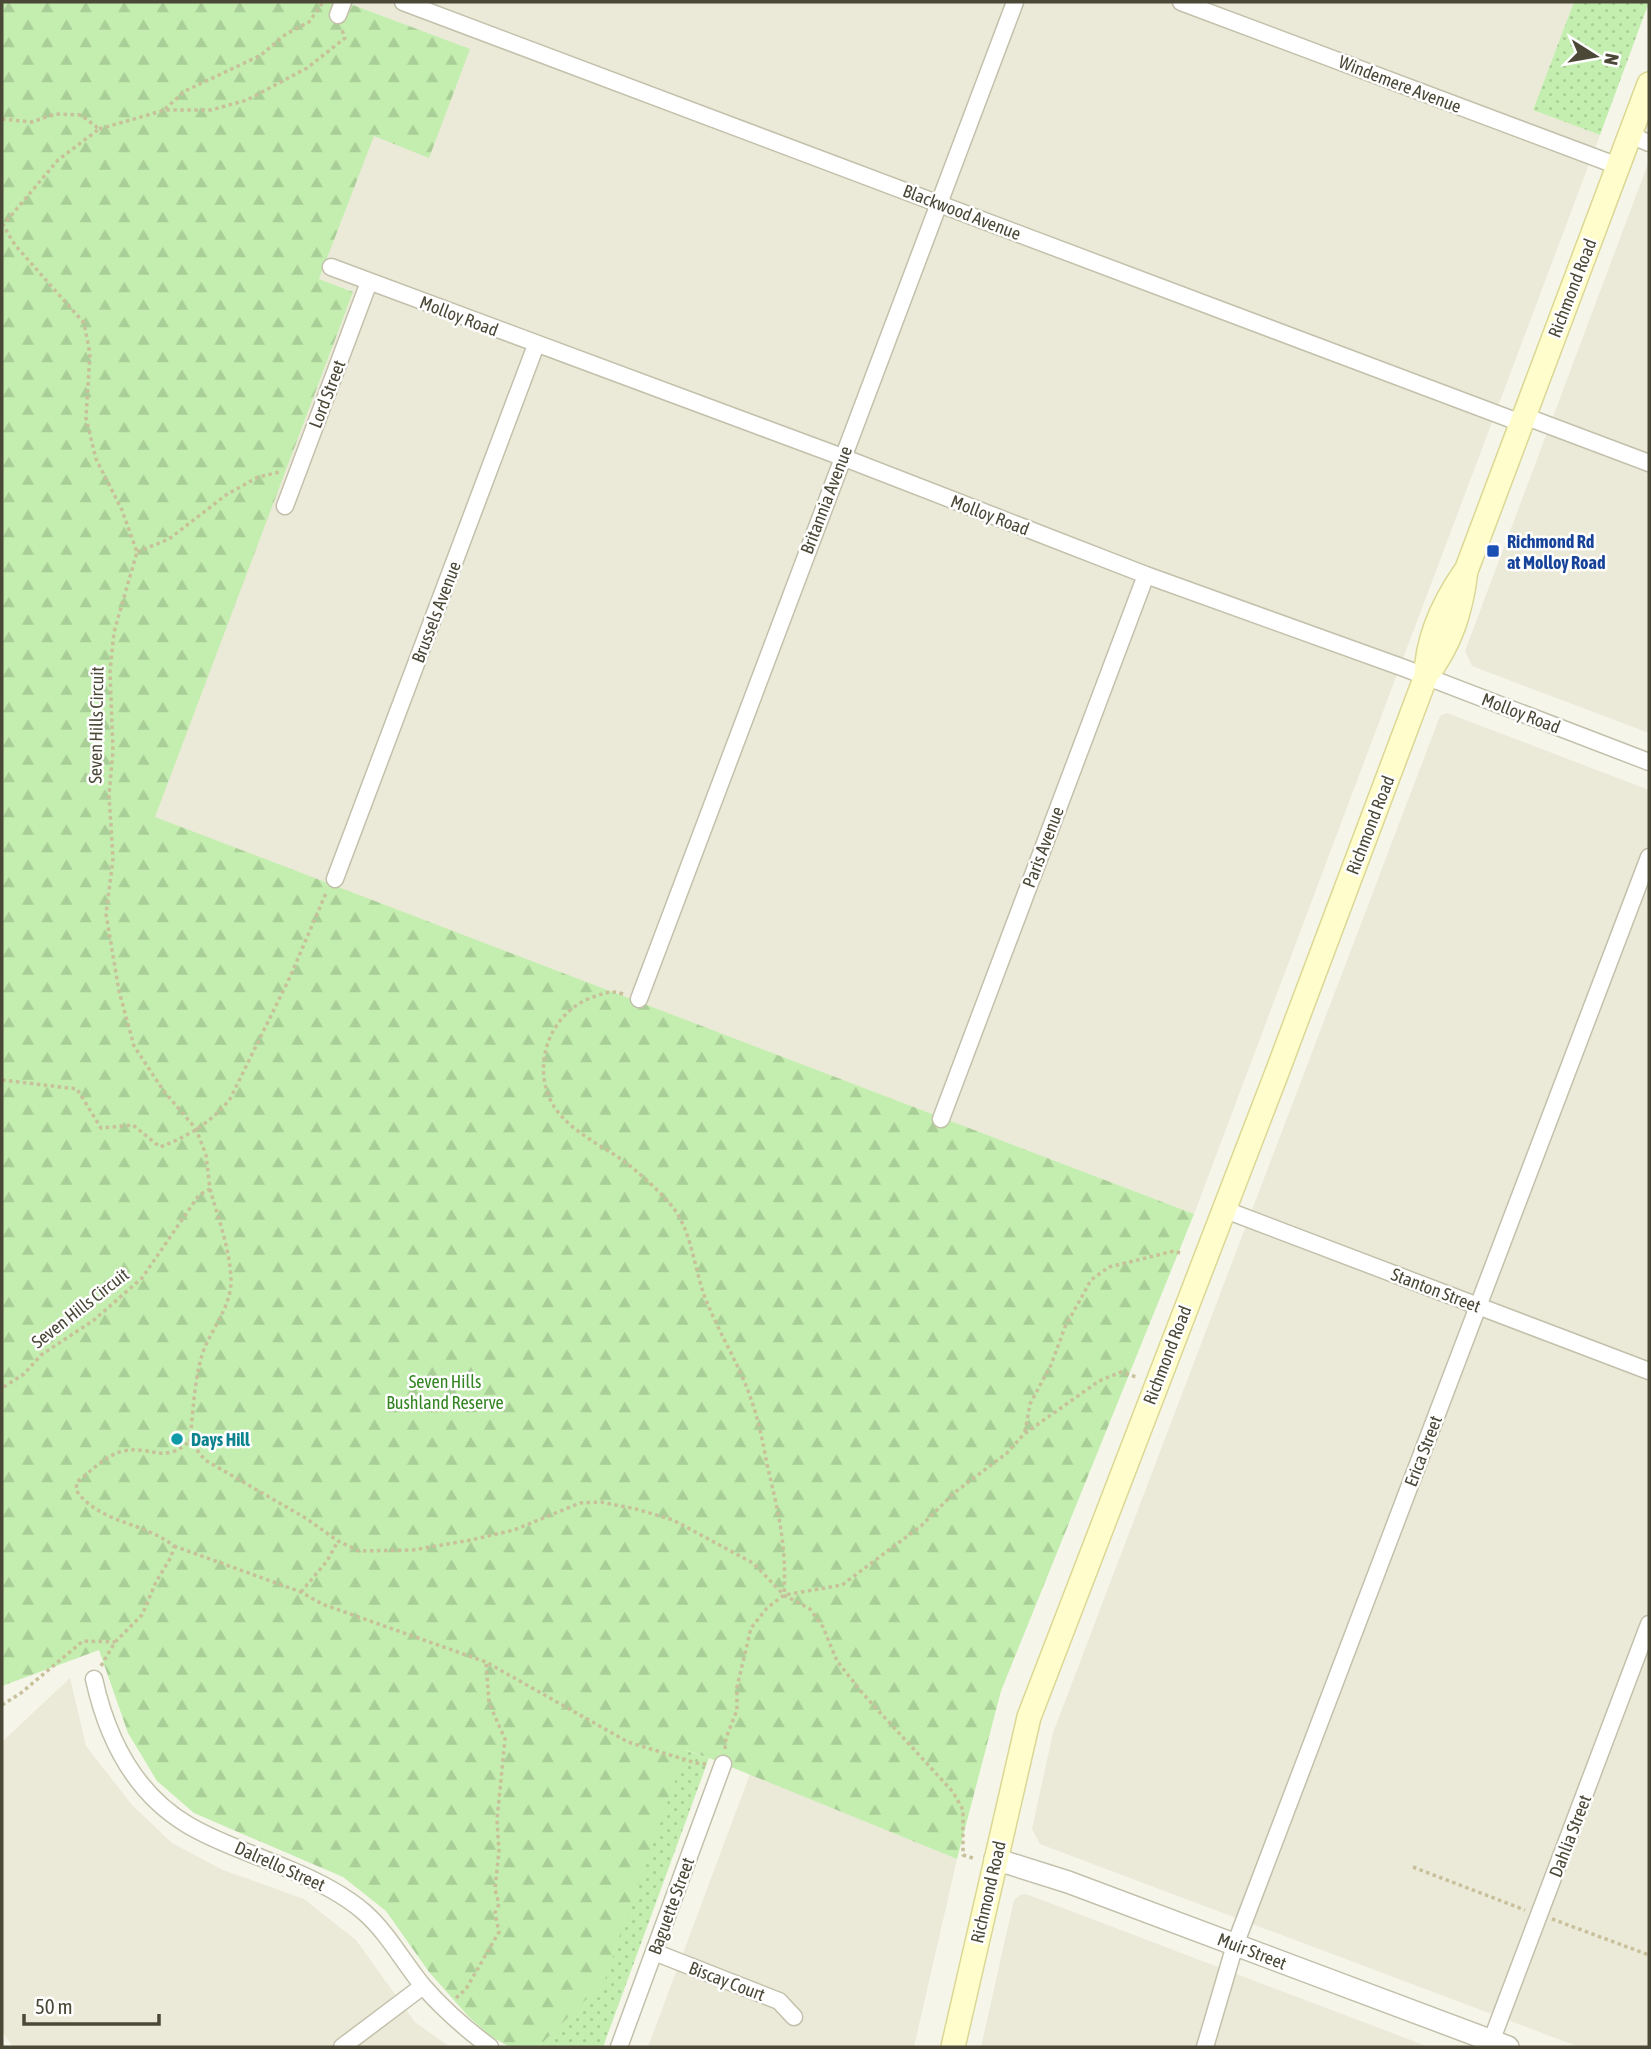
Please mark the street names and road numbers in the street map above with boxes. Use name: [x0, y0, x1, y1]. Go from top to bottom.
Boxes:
street label: Windemere Avenue: [1336, 51, 1464, 117]
street label: Blackwood Avenue: [900, 180, 1024, 244]
street label: Richmond Road: [1544, 236, 1600, 340]
street label: Molloy Road: [417, 291, 501, 341]
street label: Lord Street: [304, 357, 350, 431]
street label: Britannia Avenue: [796, 443, 856, 557]
street label: Molloy Road: [948, 490, 1032, 540]
street label: Brussels Avenue: [407, 558, 465, 666]
street label: Seven Hills Circuit: [84, 666, 108, 784]
street label: Molloy Road: [1479, 688, 1563, 738]
street label: Richmond Road: [1342, 773, 1398, 877]
street label: Paris Avenue: [1018, 804, 1068, 890]
street label: Stanton Street: [1388, 1263, 1484, 1317]
street label: Seven Hills Circuit: [27, 1264, 133, 1352]
street label: Richmond Road: [1139, 1303, 1195, 1407]
street label: Erica Street: [1400, 1413, 1446, 1489]
street label: Dahlia Street: [1545, 1792, 1595, 1880]
street label: Dalrello Street: [232, 1837, 328, 1895]
street label: Richmond Road: [966, 1839, 1010, 1945]
street label: Baguette Street: [644, 1855, 698, 1957]
street label: Muir Street: [1215, 1928, 1289, 1974]
street label: Biscay Court: [686, 1957, 768, 2005]

